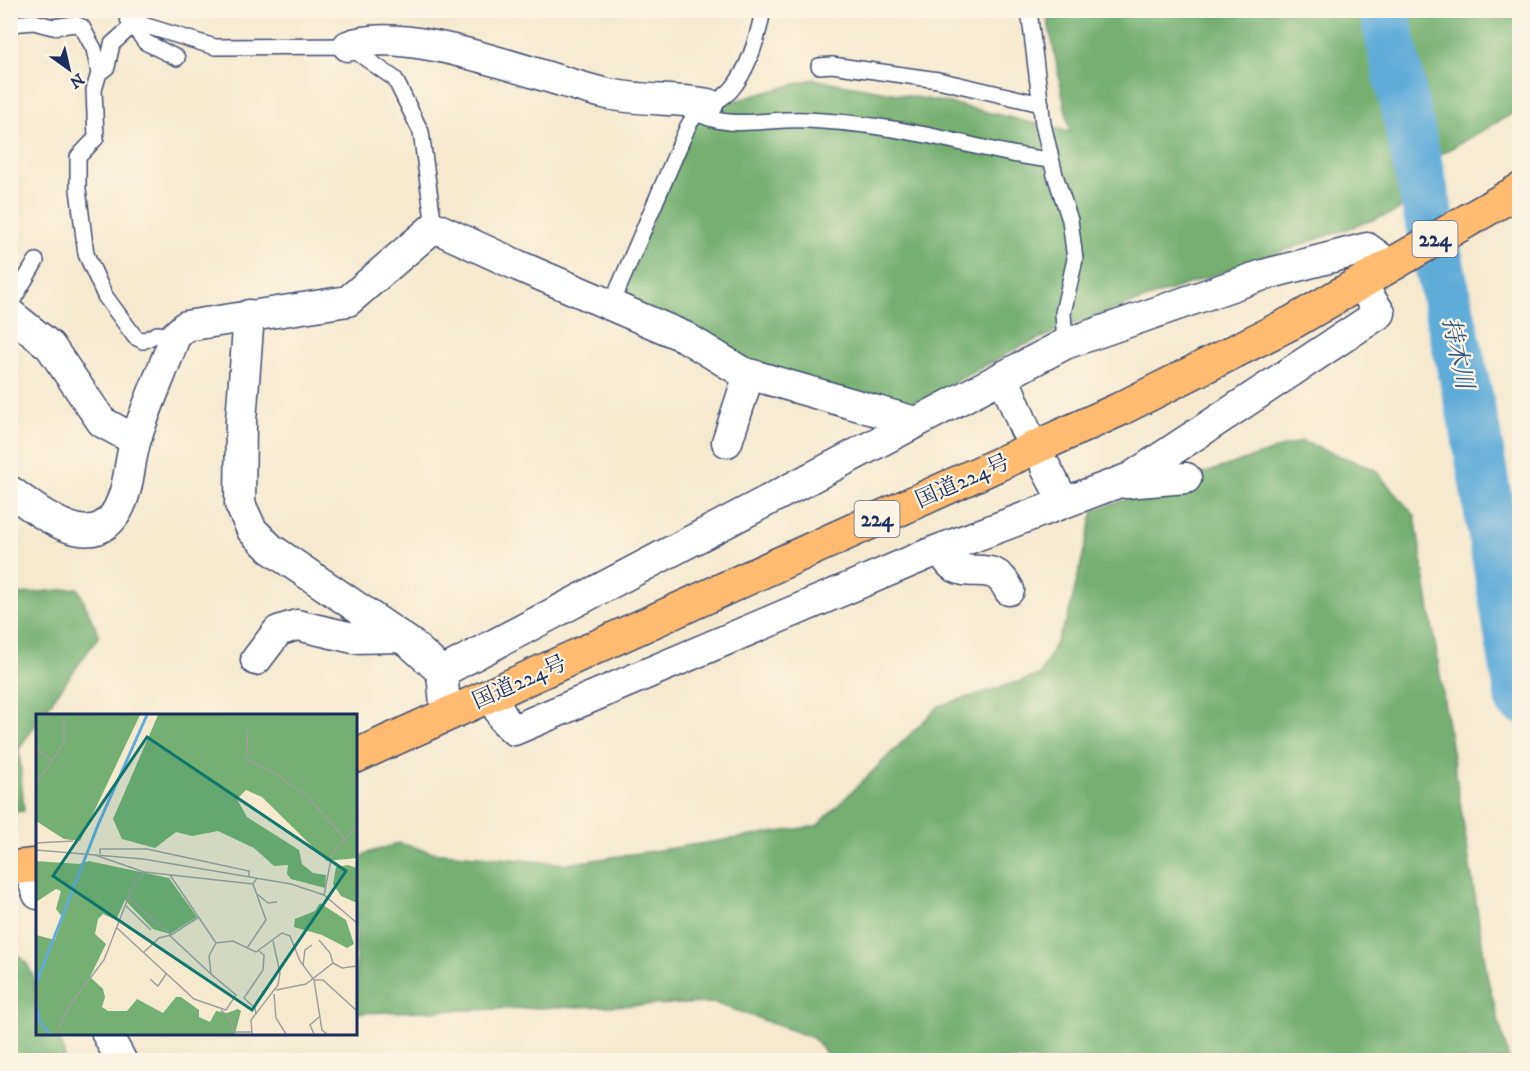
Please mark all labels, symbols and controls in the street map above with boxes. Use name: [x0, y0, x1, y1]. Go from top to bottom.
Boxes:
north arrow: [39, 39, 99, 99]
text: N: [66, 69, 88, 93]
road number: 224: [1412, 221, 1458, 257]
water label: 持木川: [1435, 315, 1480, 394]
street label: 国道224号: [911, 449, 1014, 514]
road number: 224: [854, 501, 900, 537]
street label: 国道224号: [468, 650, 571, 715]
inset map: [36, 714, 357, 1035]

